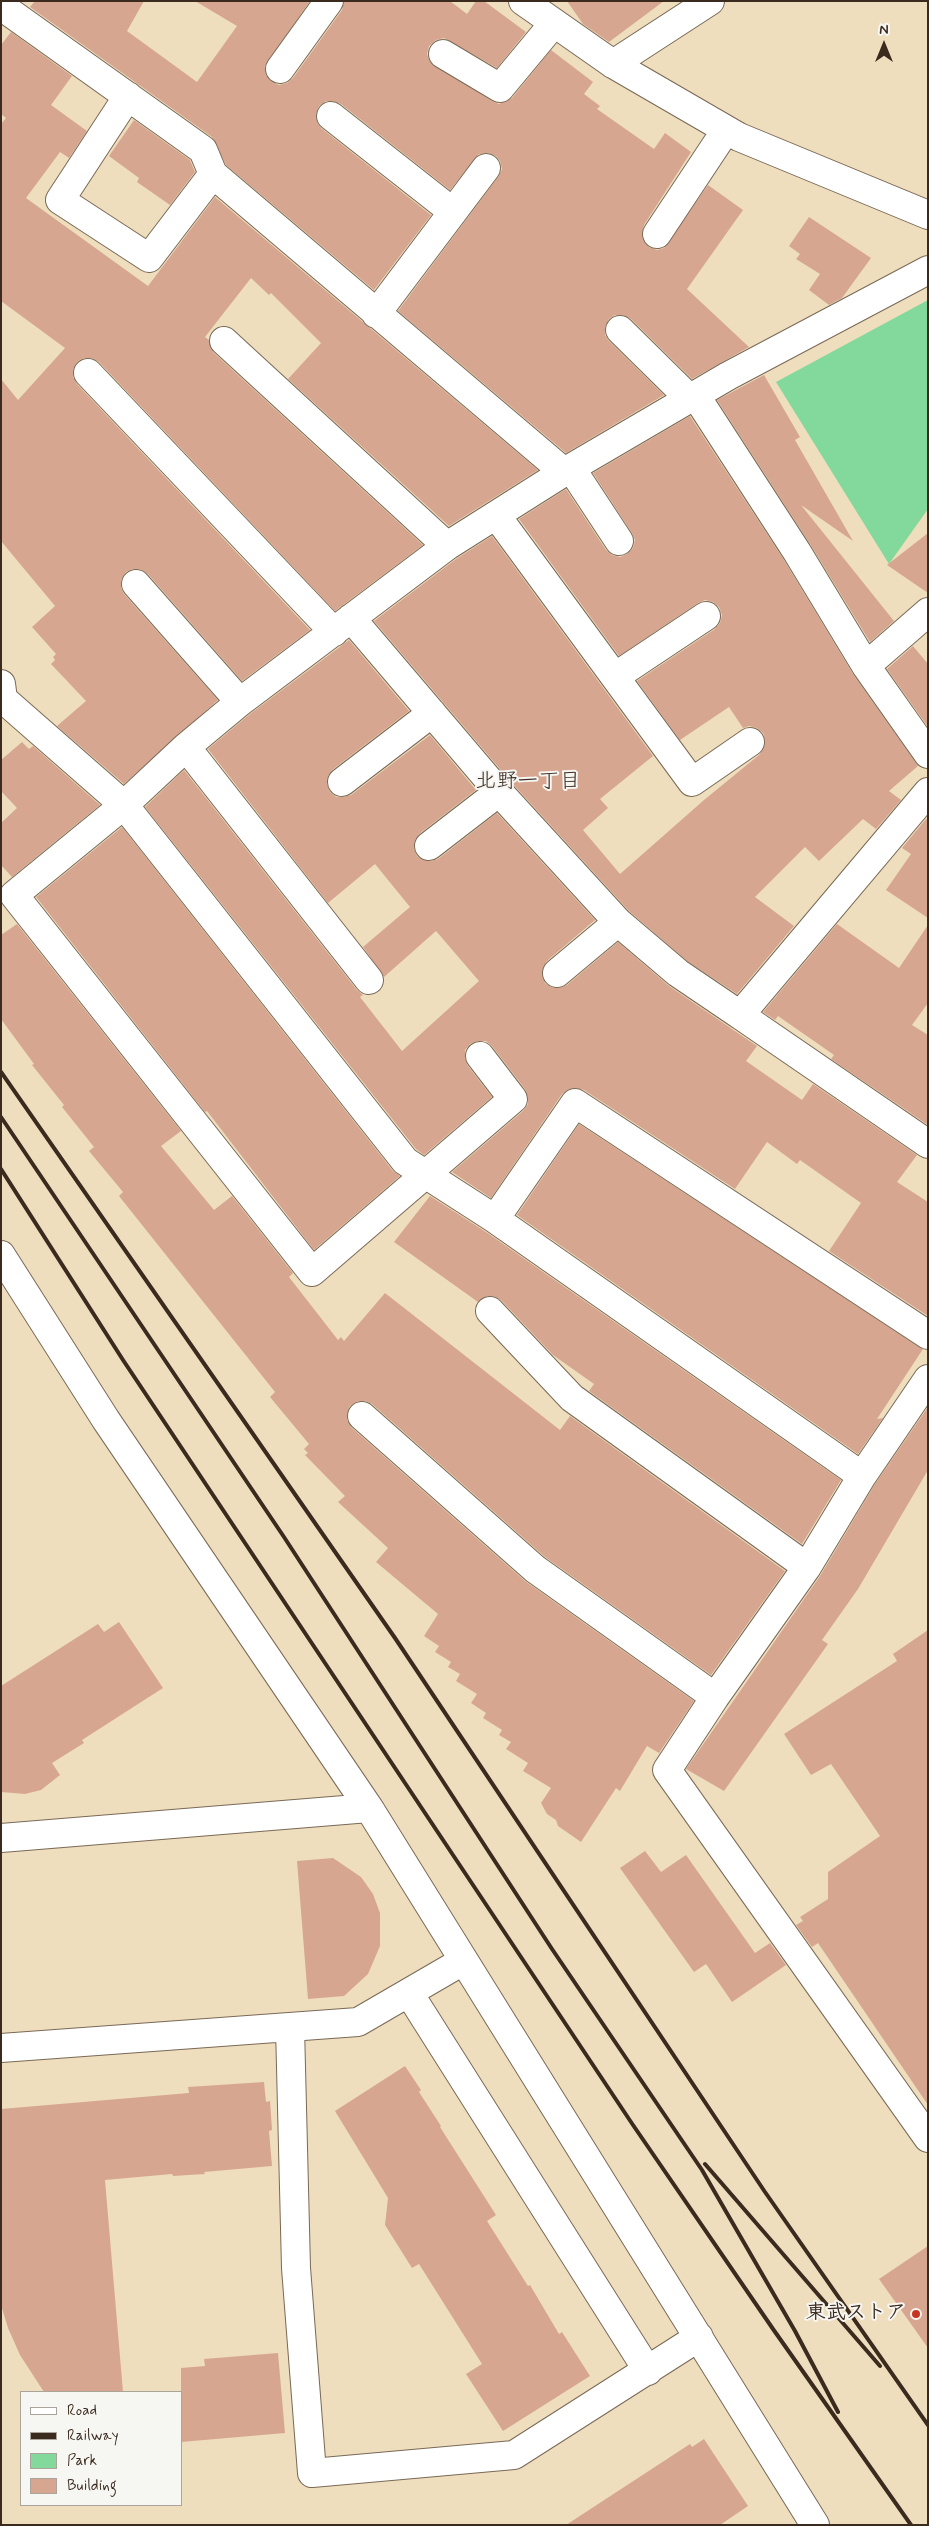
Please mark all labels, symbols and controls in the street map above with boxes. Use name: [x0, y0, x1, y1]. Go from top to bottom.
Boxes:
north arrow: [859, 20, 909, 70]
text: N: [879, 21, 889, 39]
district label: 北野一丁目: [476, 770, 580, 796]
place label: 東武ストア: [806, 2302, 906, 2326]
marker: 東武ストア: [910, 2308, 922, 2320]
legend: [20, 2391, 182, 2506]
text: Road: [67, 2401, 97, 2421]
text: Railway: [67, 2426, 119, 2446]
text: Park: [67, 2451, 97, 2471]
text: Building: [67, 2476, 117, 2496]

